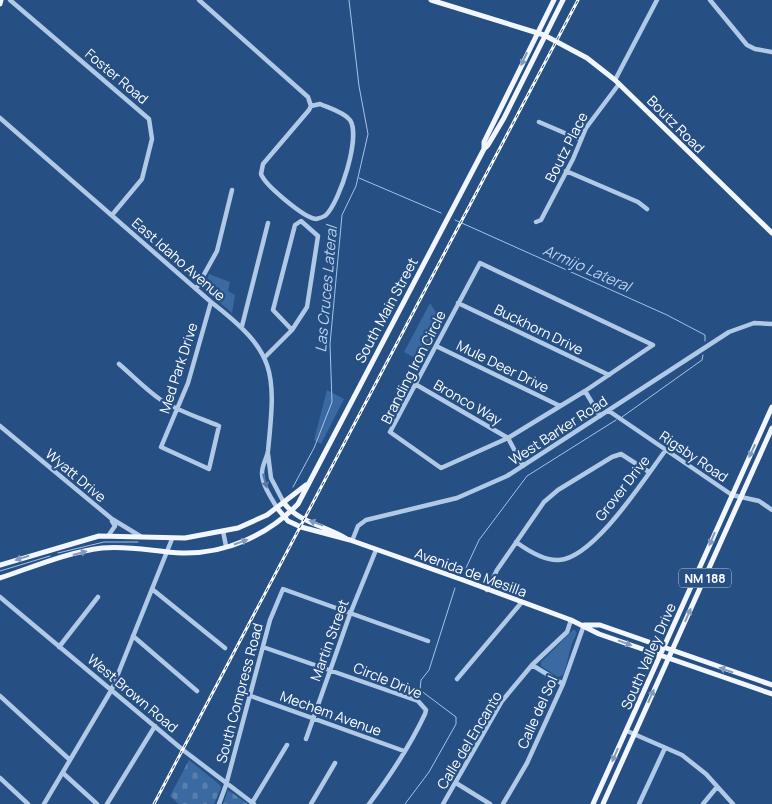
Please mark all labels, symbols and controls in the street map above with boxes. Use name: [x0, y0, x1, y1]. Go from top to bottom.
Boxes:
street label: Foster Road: [81, 44, 153, 108]
one-way arrow: [520, 52, 528, 66]
street label: Boutz Road: [643, 91, 709, 157]
street label: Boutz Place: [540, 109, 592, 185]
street label: East Idaho Avenue: [128, 213, 230, 305]
water label: Las Cruces Lateral: [310, 222, 342, 353]
water label: Armijo Lateral: [540, 239, 637, 298]
street label: South Main Street: [350, 254, 422, 366]
street label: Buckhorn Drive: [491, 299, 587, 359]
street label: Branding Iron Circle: [376, 307, 450, 427]
street label: Med Park Drive: [154, 320, 202, 416]
street label: Mule Deer Drive: [454, 335, 552, 397]
street label: Bronco Way: [430, 375, 506, 429]
street label: West Barker Road: [505, 391, 611, 469]
street label: Rigsby Road: [656, 426, 732, 486]
street label: Wyatt Drive: [42, 444, 110, 506]
one-way arrow: [748, 444, 756, 458]
street label: Grover Drive: [590, 451, 654, 525]
one-way arrow: [261, 474, 269, 489]
one-way arrow: [308, 519, 323, 527]
one-way arrow: [708, 532, 716, 546]
one-way arrow: [233, 538, 248, 545]
street label: Avenida de Mesilla: [412, 543, 530, 601]
one-way arrow: [72, 549, 88, 557]
one-way arrow: [14, 554, 29, 562]
road number: NM 188: [679, 568, 731, 588]
street label: Martin Street: [305, 596, 353, 684]
street label: South Valley Drive: [616, 600, 680, 712]
one-way arrow: [684, 608, 692, 622]
street label: South Compress Road: [211, 621, 267, 765]
one-way arrow: [618, 639, 633, 647]
street label: West Brown Road: [84, 649, 182, 737]
street label: Circle Drive: [351, 658, 425, 702]
one-way arrow: [718, 666, 733, 673]
street label: Calle del Sol: [512, 672, 562, 752]
street label: Mechem Avenue: [278, 686, 384, 740]
street label: Calle del Encanto: [432, 687, 506, 793]
one-way arrow: [648, 689, 656, 703]
one-way arrow: [611, 748, 619, 762]

